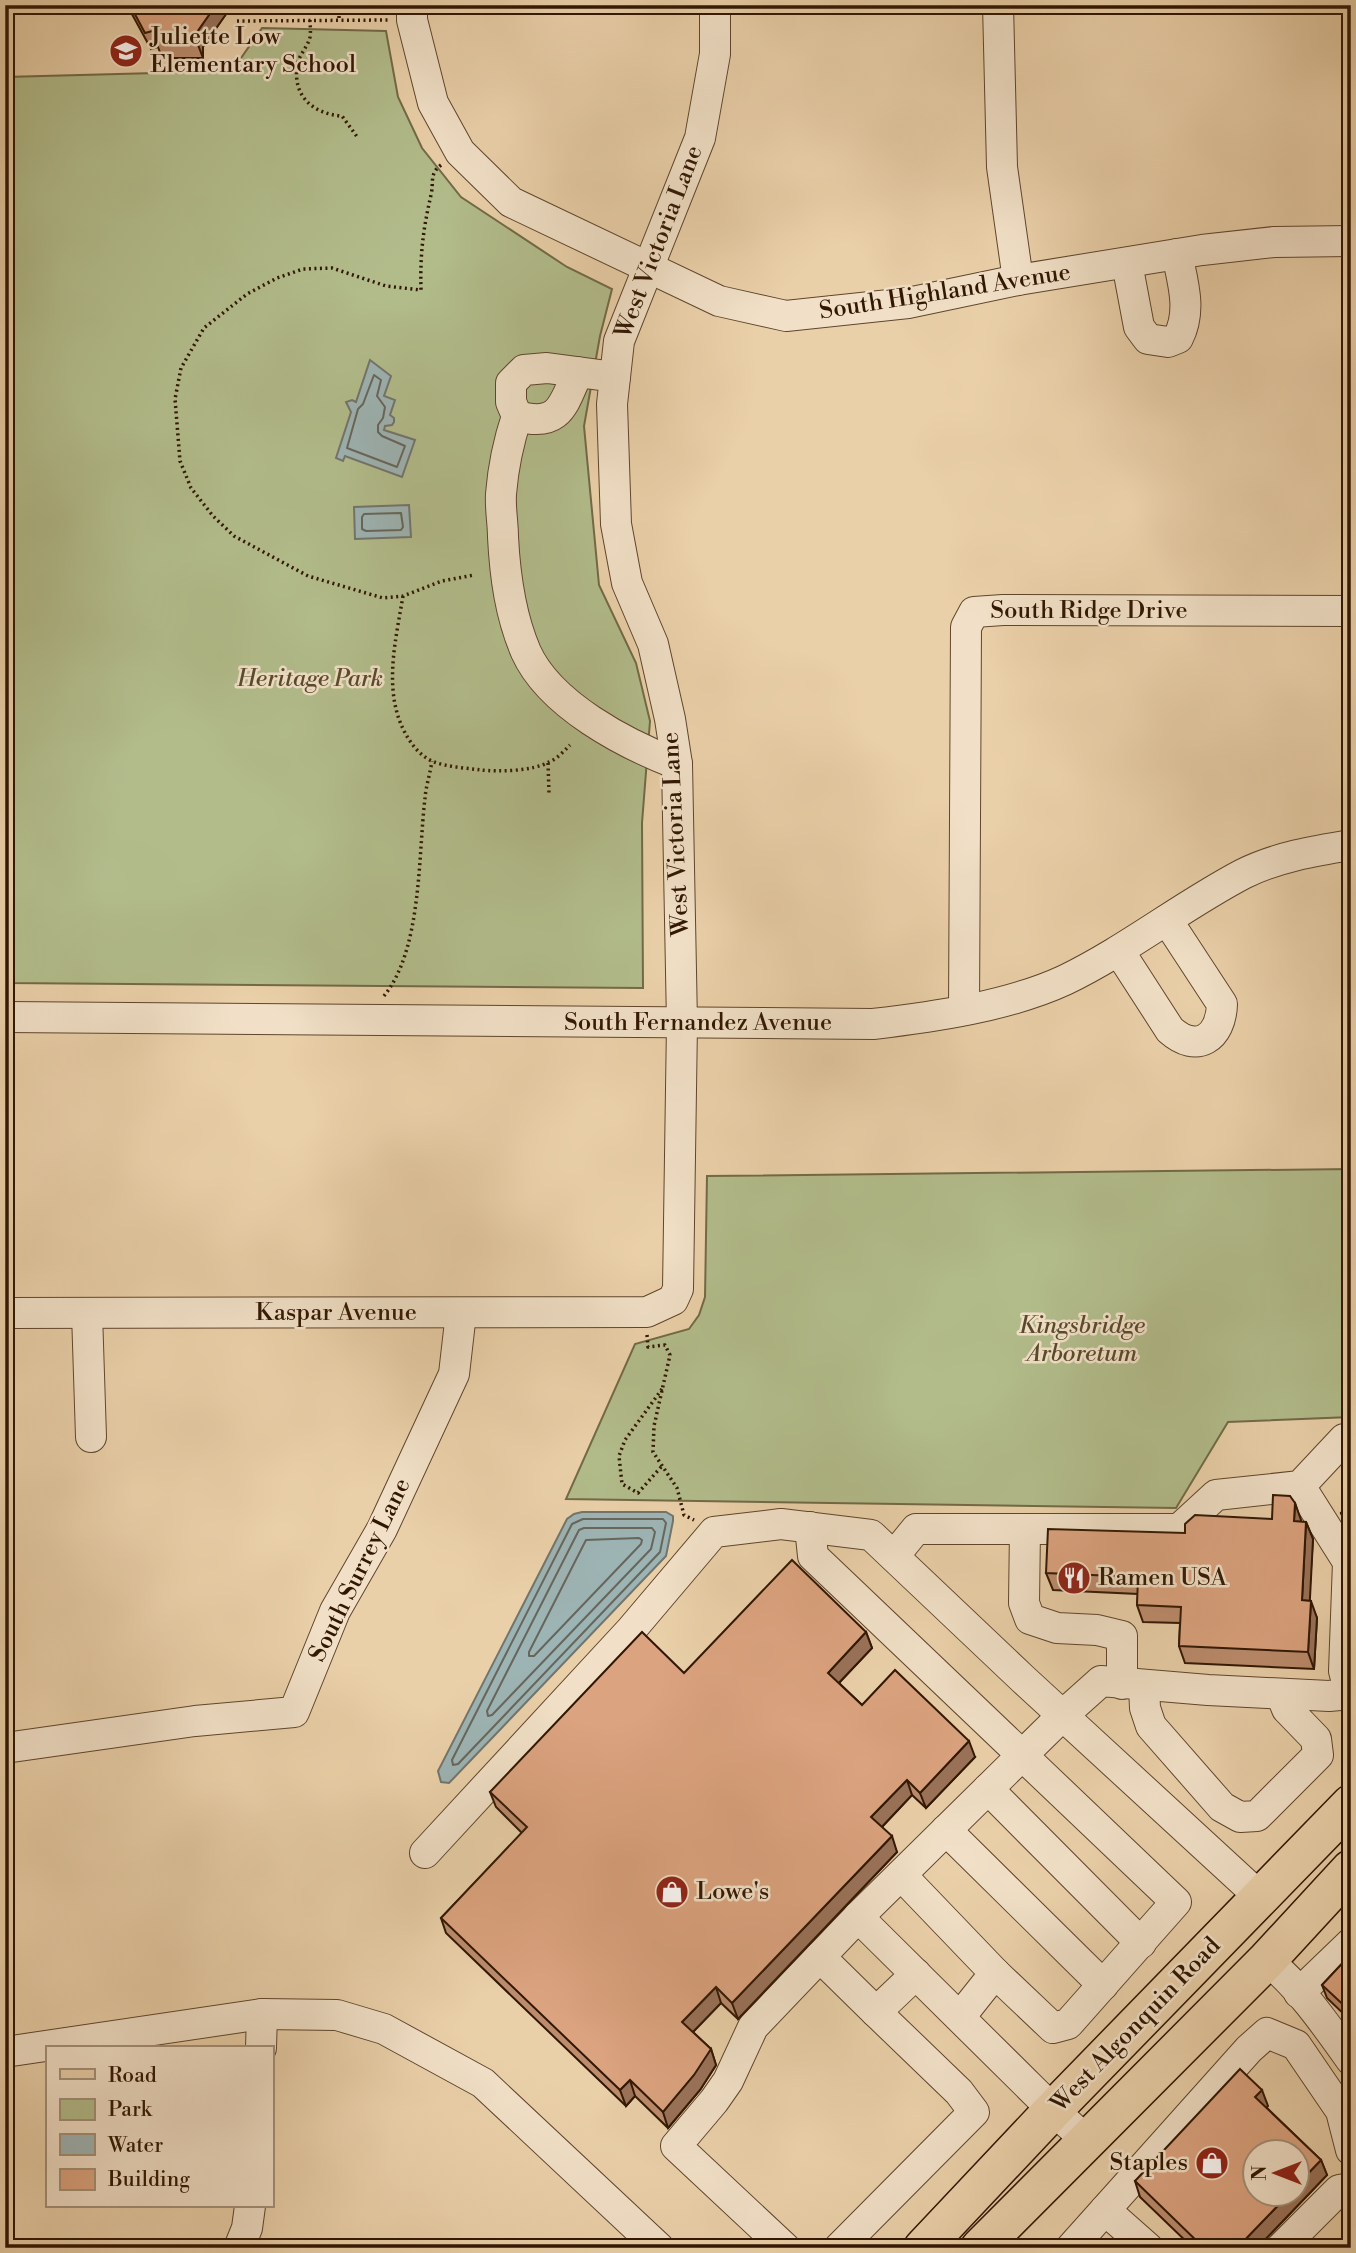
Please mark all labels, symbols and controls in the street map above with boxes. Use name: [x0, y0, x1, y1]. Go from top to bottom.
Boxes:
place label: Juliette Low Elementary School: [149, 22, 356, 80]
school or university icon: Juliette Low Elementary School: [107, 32, 145, 70]
street label: West Victoria Lane: [608, 141, 710, 344]
street label: South Highland Avenue: [817, 257, 1073, 327]
street label: South Ridge Drive: [990, 596, 1188, 626]
park label: Heritage Park: [236, 664, 383, 694]
street label: West Victoria Lane: [656, 731, 696, 938]
street label: South Fernandez Avenue: [564, 1008, 832, 1038]
street label: Kaspar Avenue: [255, 1298, 417, 1328]
park label: Kingsbridge Arboretum: [1019, 1311, 1145, 1369]
street label: South Surrey Lane: [303, 1473, 417, 1667]
restaurant icon: Ramen USA: [1055, 1559, 1093, 1597]
place label: Ramen USA: [1098, 1563, 1227, 1593]
shop icon: Lowe's: [653, 1873, 691, 1911]
place label: Lowe's: [696, 1877, 769, 1907]
street label: West Algonquin Road: [1044, 1931, 1227, 2119]
legend: [46, 2046, 273, 2208]
text: Road: [108, 2063, 157, 2089]
text: Park: [108, 2097, 153, 2123]
text: Water: [107, 2133, 163, 2159]
north arrow: [1240, 2138, 1310, 2208]
shop icon: Staples: [1193, 2144, 1231, 2182]
place label: Staples: [1110, 2148, 1188, 2178]
text: N: [1248, 2165, 1272, 2181]
text: Building: [107, 2167, 190, 2193]

